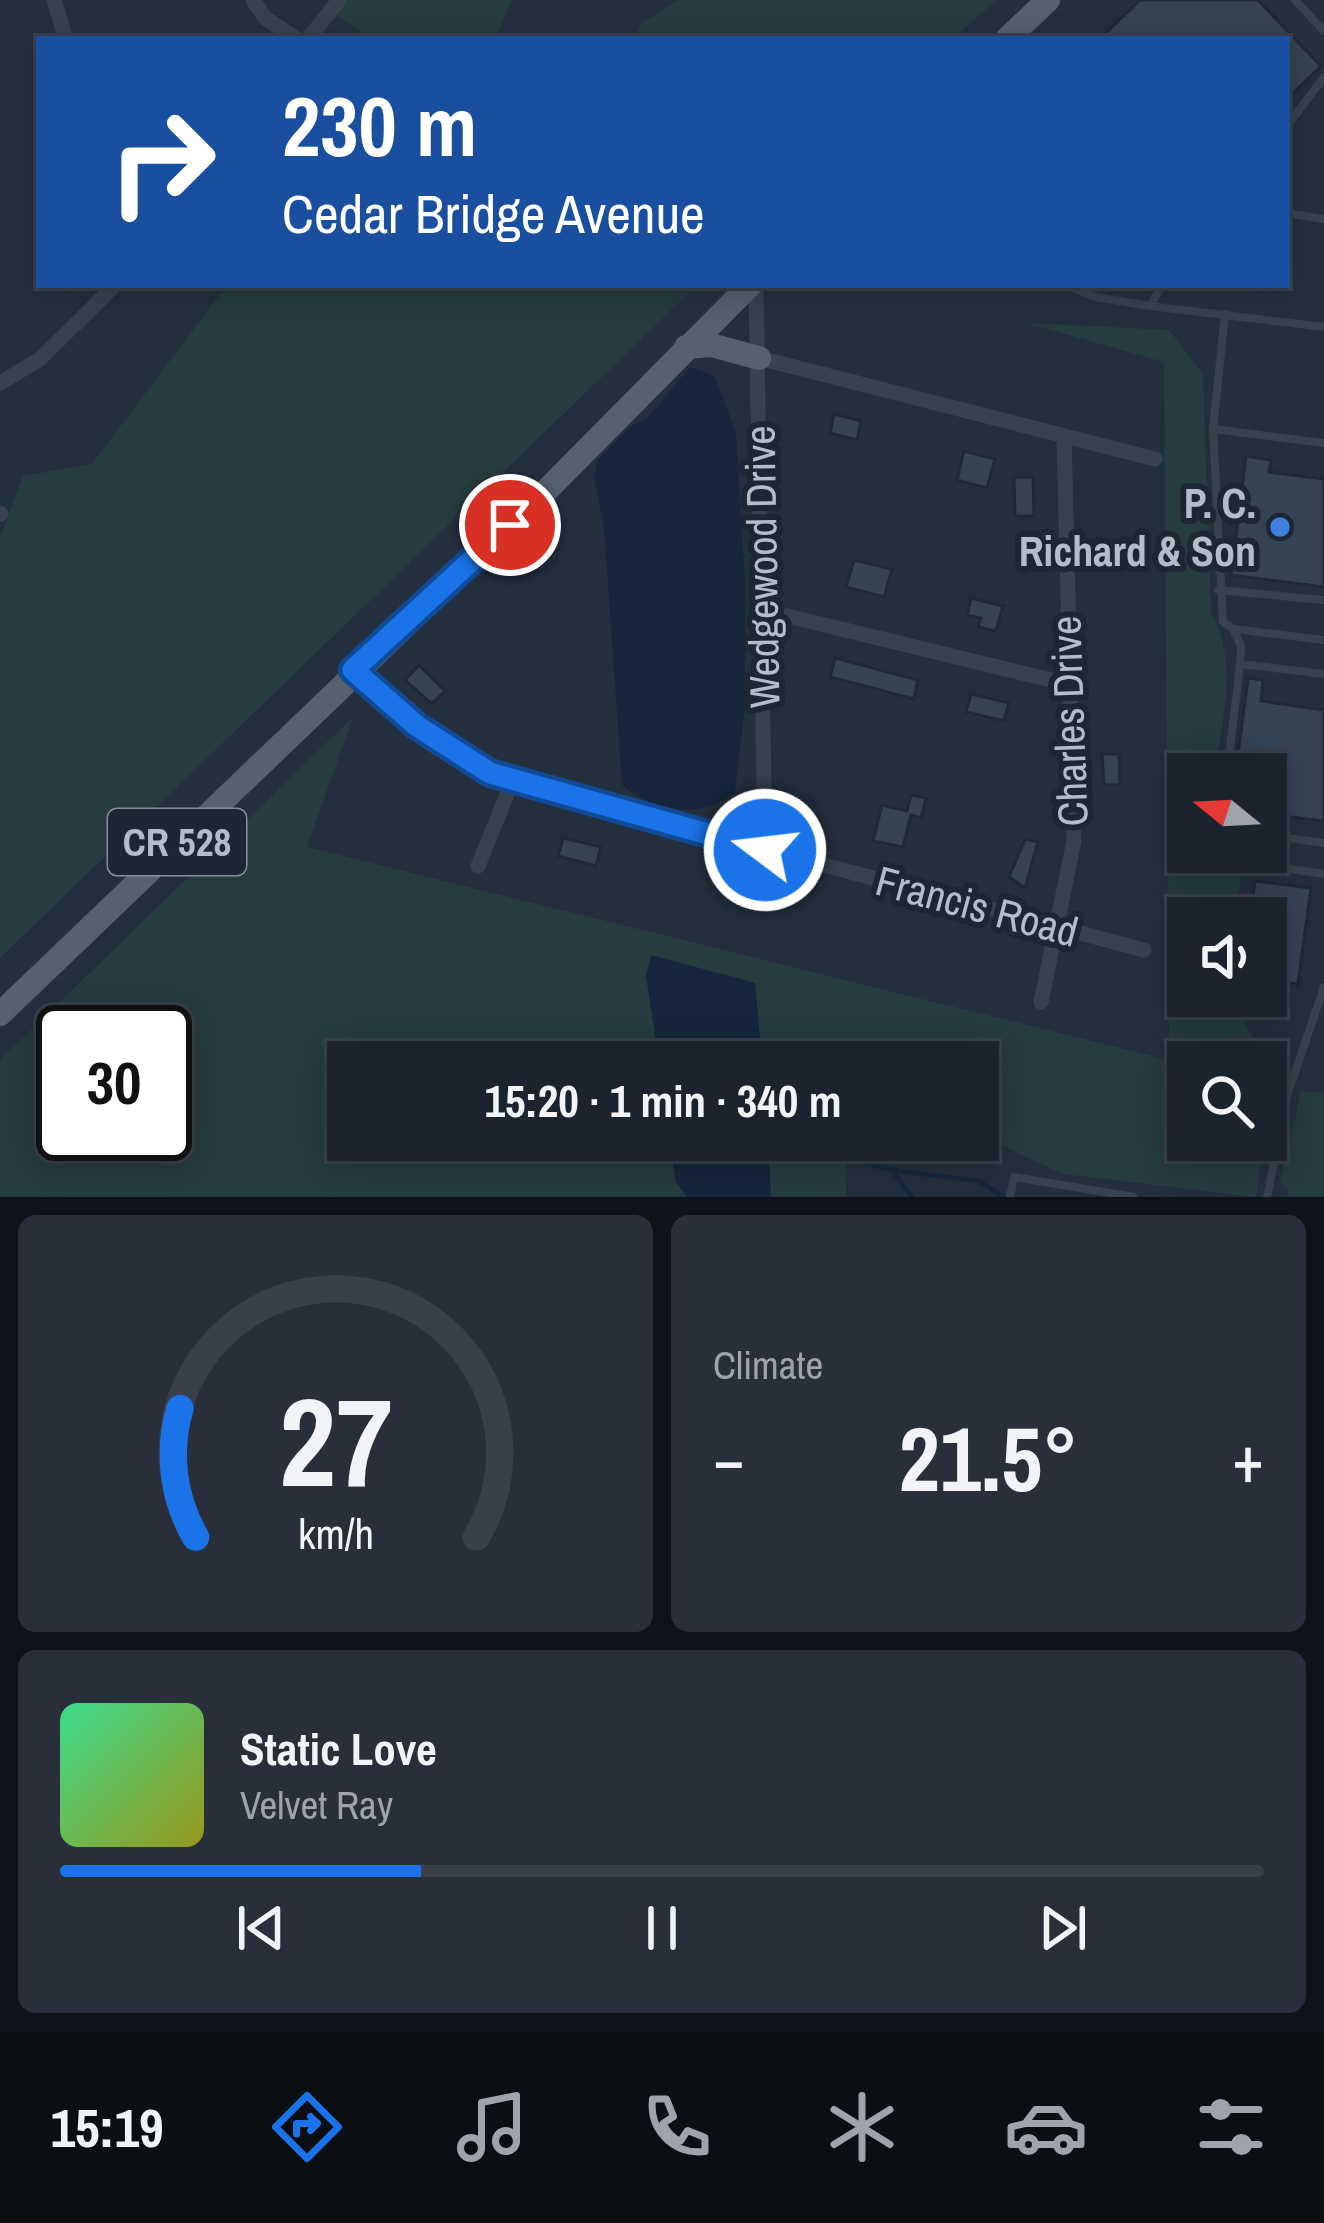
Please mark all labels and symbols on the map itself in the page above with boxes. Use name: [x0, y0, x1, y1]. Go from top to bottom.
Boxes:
street label: Wedgewood Drive: [732, 425, 792, 709]
pin: [459, 474, 561, 576]
place label: P. C. Richard & Son: [1019, 475, 1256, 579]
marker: P. C. Richard & Son: [1267, 514, 1293, 540]
street label: Charles Drive: [1037, 615, 1101, 827]
north arrow: [1167, 753, 1287, 873]
position arrow: [702, 787, 828, 913]
road number: CR 528: [108, 809, 246, 875]
street label: Francis Road: [870, 852, 1084, 960]
speed limit sign: 30: [36, 1005, 192, 1161]

